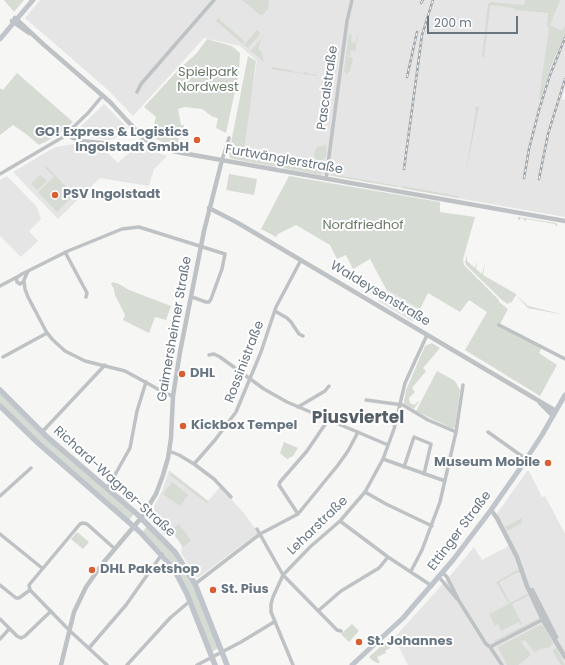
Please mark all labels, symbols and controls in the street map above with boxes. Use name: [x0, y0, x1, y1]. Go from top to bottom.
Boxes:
scale bar: [429, 8, 520, 34]
text: 200 m: [434, 14, 472, 31]
street label: Pascalstraße: [314, 45, 342, 131]
park label: Spielpark Nordwest: [177, 65, 239, 96]
place label: GO! Express & Logistics Ingolstadt GmbH: [35, 125, 189, 156]
marker: GO! Express & Logistics Ingolstadt GmbH: [192, 135, 202, 145]
street label: Furtwänglerstraße: [224, 142, 344, 178]
place label: PSV Ingolstadt: [63, 187, 160, 203]
marker: PSV Ingolstadt: [50, 190, 60, 200]
park label: Nordfriedhof: [322, 218, 404, 234]
street label: Gaimersheimer Straße: [155, 255, 195, 403]
street label: Waldeysenstraße: [327, 258, 433, 330]
street label: Rossinistraße: [222, 319, 268, 405]
place label: DHL: [190, 366, 215, 382]
marker: DHL: [177, 369, 187, 379]
district label: Piusviertel: [312, 409, 404, 429]
place label: Kickbox Tempel: [191, 418, 297, 434]
marker: Kickbox Tempel: [178, 421, 188, 431]
street label: Richard-Wagner-Straße: [50, 423, 178, 541]
place label: Museum Mobile: [434, 455, 540, 471]
marker: Museum Mobile: [543, 458, 553, 468]
street label: Ettinger Straße: [425, 488, 495, 574]
street label: Leharstraße: [285, 493, 351, 559]
place label: DHL Paketshop: [100, 562, 199, 578]
marker: DHL Paketshop: [87, 565, 97, 575]
place label: St. Pius: [221, 582, 269, 598]
marker: St. Pius: [208, 585, 218, 595]
place label: St. Johannes: [367, 634, 453, 650]
marker: St. Johannes: [354, 637, 364, 647]

